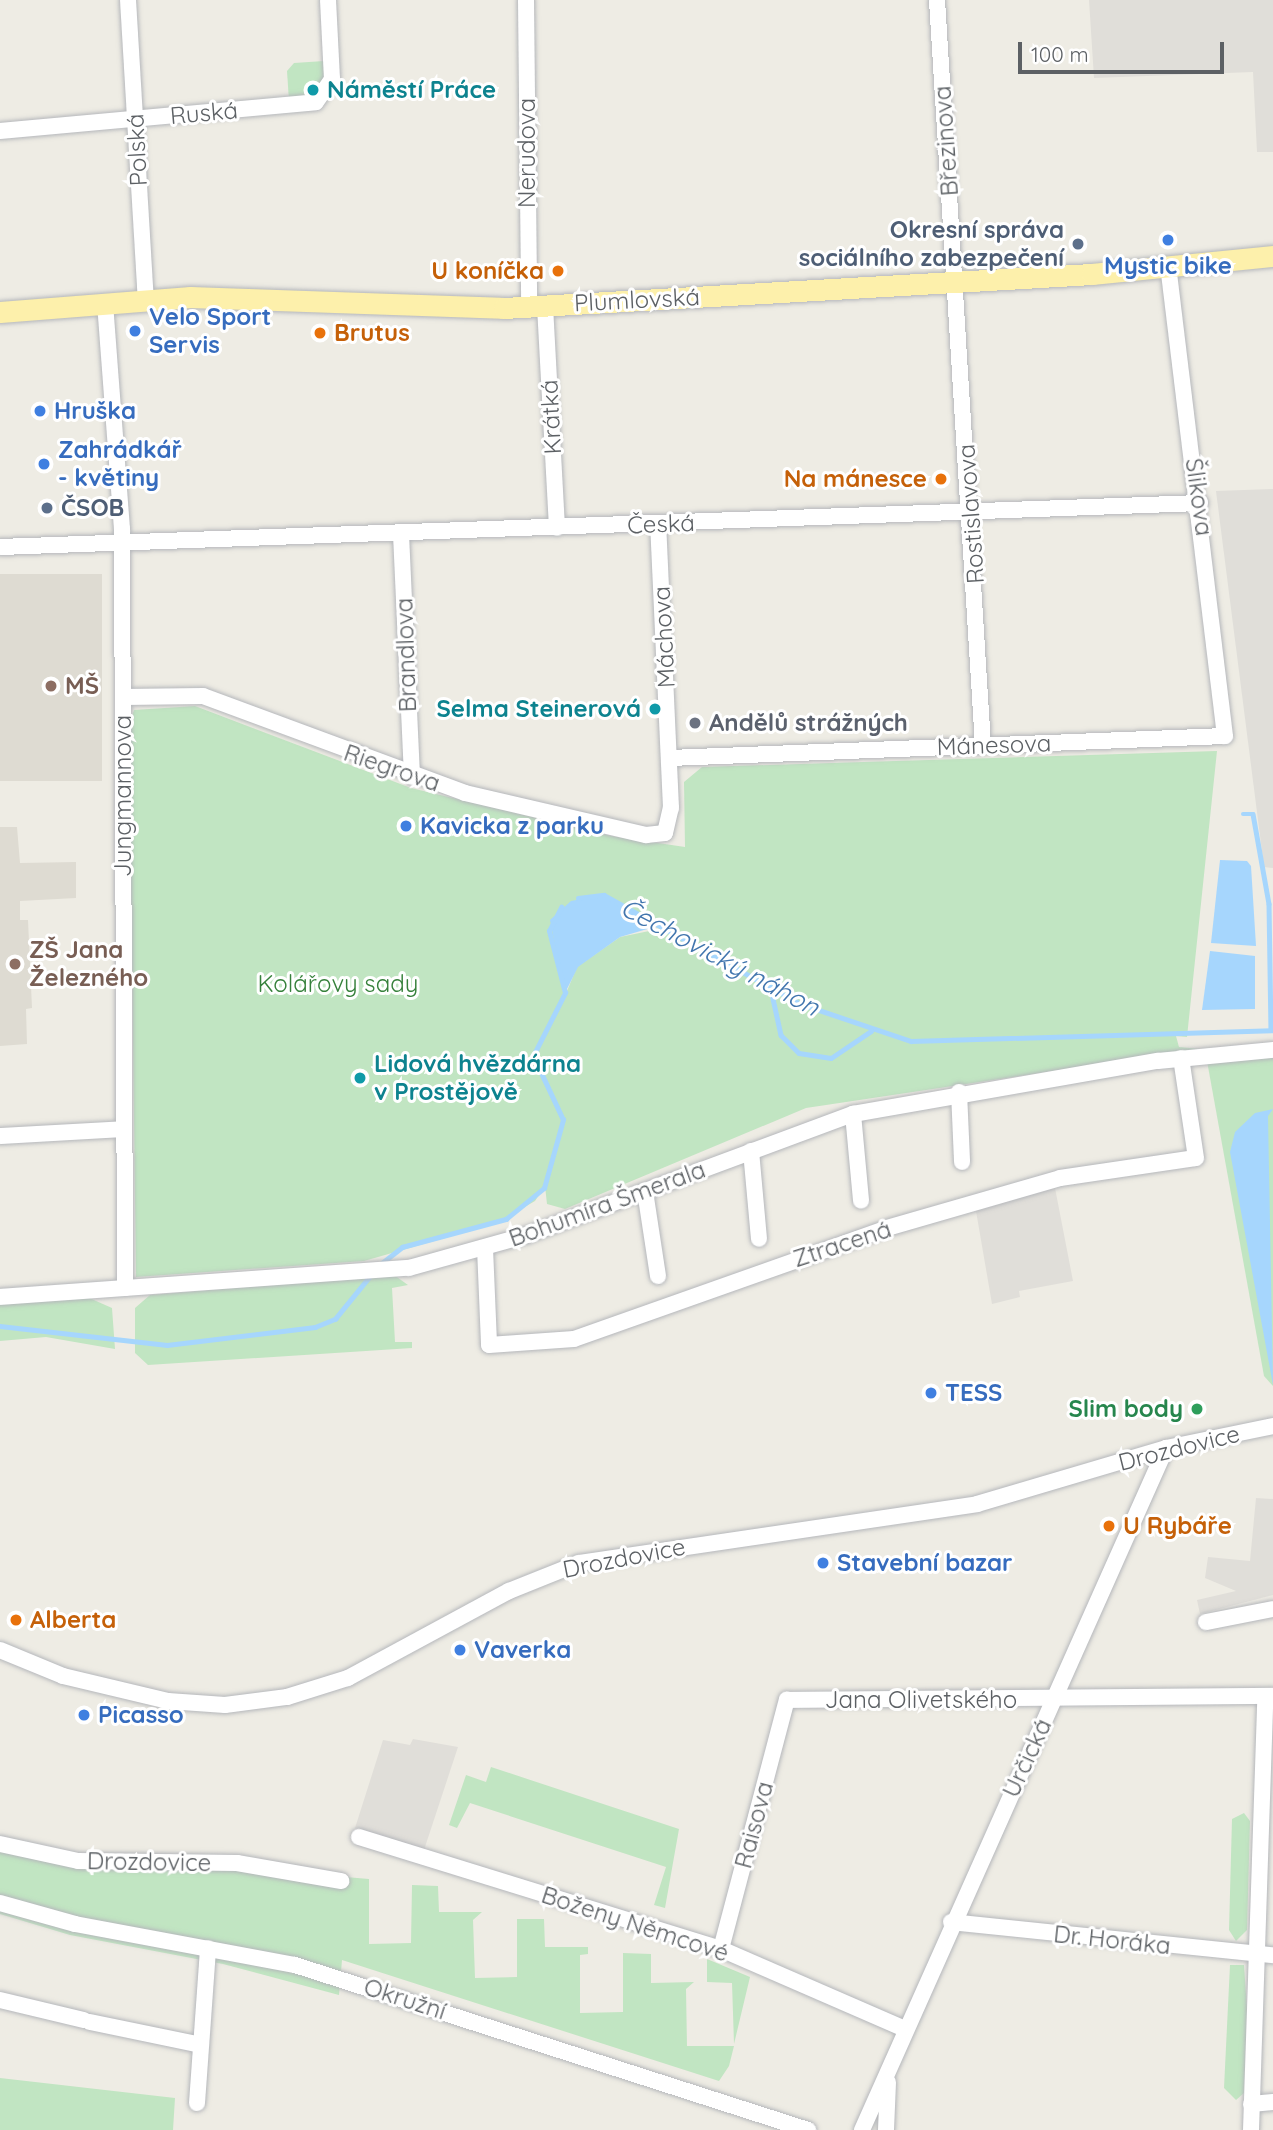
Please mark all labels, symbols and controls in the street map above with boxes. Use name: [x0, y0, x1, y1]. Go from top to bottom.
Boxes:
scale bar: [1021, 28, 1228, 72]
text: 100 m: [1031, 41, 1089, 67]
place label: Náměstí Práce: [327, 76, 496, 104]
marker: Náměstí Práce: [305, 82, 321, 98]
street label: Březinova: [928, 85, 964, 197]
street label: Ruská: [169, 96, 239, 130]
street label: Nerudova: [513, 98, 541, 208]
street label: Polská: [121, 113, 153, 187]
place label: Okresní správa sociálního zabezpečení: [799, 216, 1064, 272]
marker: Mystic bike: [1160, 232, 1176, 248]
marker: Okresní správa sociálního zabezpečení: [1070, 236, 1086, 252]
place label: Mystic bike: [1104, 252, 1232, 280]
place label: U koníčka: [431, 257, 544, 285]
marker: U koníčka: [550, 263, 566, 279]
street label: Plumlovská: [573, 282, 701, 318]
place label: Velo Sport Servis: [149, 303, 271, 359]
place label: Brutus: [334, 319, 410, 347]
marker: Velo Sport Servis: [127, 323, 143, 339]
marker: Brutus: [312, 325, 328, 341]
street label: Krátká: [535, 379, 567, 455]
place label: Hruška: [54, 397, 136, 425]
marker: Hruška: [32, 403, 48, 419]
place label: Zahrádkář - květiny: [58, 436, 182, 492]
street label: Rostislavova: [952, 443, 990, 585]
marker: Zahrádkář - květiny: [36, 456, 52, 472]
street label: Šlikova: [1179, 456, 1219, 538]
place label: Na mánesce: [784, 465, 927, 493]
marker: Na mánesce: [933, 471, 949, 487]
place label: ČSOB: [61, 494, 124, 522]
marker: ČSOB: [39, 500, 55, 516]
street label: Česká: [627, 508, 695, 540]
street label: Máchova: [647, 585, 681, 689]
street label: Brandlova: [390, 597, 422, 713]
place label: MŠ: [65, 672, 99, 700]
marker: MŠ: [43, 678, 59, 694]
place label: Selma Steinerová: [437, 695, 641, 723]
marker: Selma Steinerová: [647, 701, 663, 717]
place label: Andělů strážných: [709, 709, 908, 737]
street label: Jungmannova: [109, 715, 137, 877]
marker: Andělů strážných: [687, 715, 703, 731]
street label: Mánesova: [936, 729, 1052, 761]
street label: Riegrova: [340, 738, 444, 798]
place label: Kavicka z parku: [420, 812, 604, 840]
marker: Kavicka z parku: [398, 818, 414, 834]
water label: Čechovický náhon: [615, 892, 825, 1022]
place label: ZŠ Jana Železného: [29, 936, 148, 992]
marker: ZŠ Jana Železného: [7, 956, 23, 972]
park label: Kolářovy sady: [258, 970, 418, 998]
place label: Lidová hvězdárna v Prostějově: [374, 1050, 581, 1106]
marker: Lidová hvězdárna v Prostějově: [352, 1070, 368, 1086]
street label: Bohumíra Šmerala: [505, 1155, 709, 1253]
street label: Ztracená: [789, 1215, 895, 1273]
place label: TESS: [945, 1379, 1002, 1407]
marker: TESS: [923, 1385, 939, 1401]
place label: Slim body: [1068, 1395, 1183, 1423]
marker: Slim body: [1189, 1401, 1205, 1417]
street label: Drozdovice: [1115, 1419, 1243, 1477]
place label: U Rybáře: [1123, 1512, 1232, 1540]
marker: U Rybáře: [1101, 1518, 1117, 1534]
street label: Drozdovice: [560, 1532, 688, 1584]
place label: Stavební bazar: [837, 1549, 1012, 1577]
marker: Stavební bazar: [815, 1555, 831, 1571]
place label: Alberta: [30, 1606, 116, 1634]
marker: Alberta: [8, 1612, 24, 1628]
place label: Vaverka: [474, 1636, 571, 1664]
marker: Vaverka: [452, 1642, 468, 1658]
street label: Jana Olivetského: [825, 1686, 1017, 1714]
place label: Picasso: [98, 1701, 184, 1729]
marker: Picasso: [76, 1707, 92, 1723]
street label: Určická: [996, 1714, 1058, 1802]
street label: Raisova: [729, 1778, 779, 1872]
street label: Drozdovice: [87, 1847, 211, 1877]
street label: Boženy Němcové: [538, 1880, 732, 1968]
street label: Dr. Horáka: [1052, 1920, 1172, 1960]
street label: Okružní: [360, 1972, 450, 2026]

